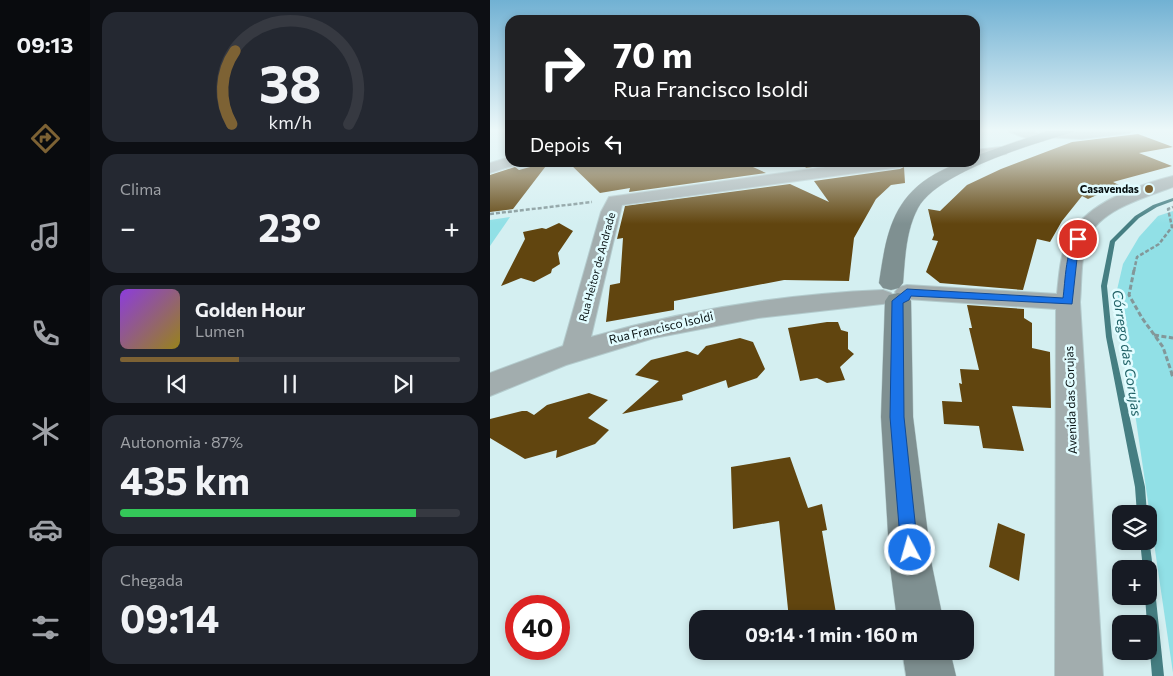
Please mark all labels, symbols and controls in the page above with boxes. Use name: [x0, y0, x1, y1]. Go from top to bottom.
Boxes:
text: 09:13: [17, 31, 73, 58]
text: 70 m: [613, 32, 693, 75]
icon: right: [530, 35, 595, 100]
text: 38: [259, 50, 321, 114]
text: Rua Francisco Isoldi: [613, 75, 809, 102]
text: km/h: [268, 111, 312, 133]
icon: directions: [28, 121, 63, 156]
icon: left: [600, 130, 628, 158]
text: Depois: [530, 133, 590, 156]
text: Clima: [120, 179, 161, 198]
place label: Casavendas: [1080, 182, 1139, 195]
marker: Casavendas: [1143, 183, 1155, 195]
text: 23°: [258, 203, 321, 250]
text: −: [120, 210, 136, 244]
text: +: [444, 210, 460, 244]
street label: Rua Heitor de Andrade: [576, 211, 617, 323]
pin: [1057, 218, 1099, 260]
icon: music: [28, 219, 63, 254]
icon: arrive: [1064, 225, 1092, 253]
water label: Córrego das Corujas: [1109, 288, 1146, 417]
text: Golden Hour: [195, 298, 305, 321]
street label: Rua Francisco Isoldi: [607, 308, 714, 346]
icon: phone: [28, 316, 63, 351]
text: Lumen: [195, 321, 245, 340]
street label: Avenida das Corujas: [1061, 346, 1079, 454]
icon: previous: [163, 370, 191, 398]
icon: pause: [276, 370, 304, 398]
icon: next: [389, 370, 417, 398]
icon: climate: [28, 414, 63, 449]
text: Autonomia · 87%: [120, 432, 243, 451]
text: 435 km: [120, 456, 250, 503]
map controls: [1112, 505, 1157, 660]
button: layers: [1112, 505, 1157, 550]
icon: car: [28, 512, 63, 547]
position arrow: [883, 523, 935, 575]
button: +: [1112, 560, 1157, 605]
text: Chegada: [120, 570, 183, 589]
text: 09:14: [120, 594, 219, 641]
speed limit sign: 40: [505, 595, 570, 660]
icon: filters: [28, 610, 63, 645]
button: −: [1112, 615, 1157, 660]
text: 09:14 · 1 min · 160 m: [745, 623, 918, 646]

